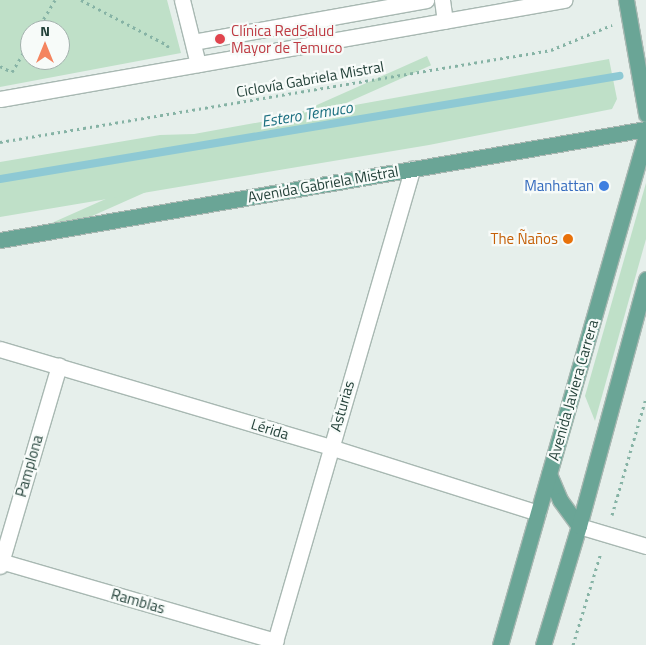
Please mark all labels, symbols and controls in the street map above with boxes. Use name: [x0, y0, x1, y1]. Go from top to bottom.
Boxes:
north arrow: [20, 20, 70, 70]
text: N: [40, 20, 50, 41]
place label: Clínica RedSalud Mayor de Temuco: [231, 21, 342, 56]
marker: Clínica RedSalud Mayor de Temuco: [213, 32, 227, 46]
street label: Ciclovía Gabriela Mistral: [235, 57, 385, 101]
water label: Estero Temuco: [260, 97, 354, 131]
street label: Avenida Gabriela Mistral: [246, 162, 400, 206]
place label: Manhattan: [524, 177, 594, 195]
marker: Manhattan: [598, 180, 610, 192]
place label: The Ñaños: [491, 230, 558, 248]
marker: The Ñaños: [562, 233, 574, 245]
street label: Avenida Javiera Carrera: [544, 318, 602, 462]
street label: Asturias: [326, 378, 358, 434]
street label: Lérida: [249, 415, 291, 443]
street label: Pamplona: [12, 433, 46, 499]
street label: Ramblas: [109, 585, 167, 617]

